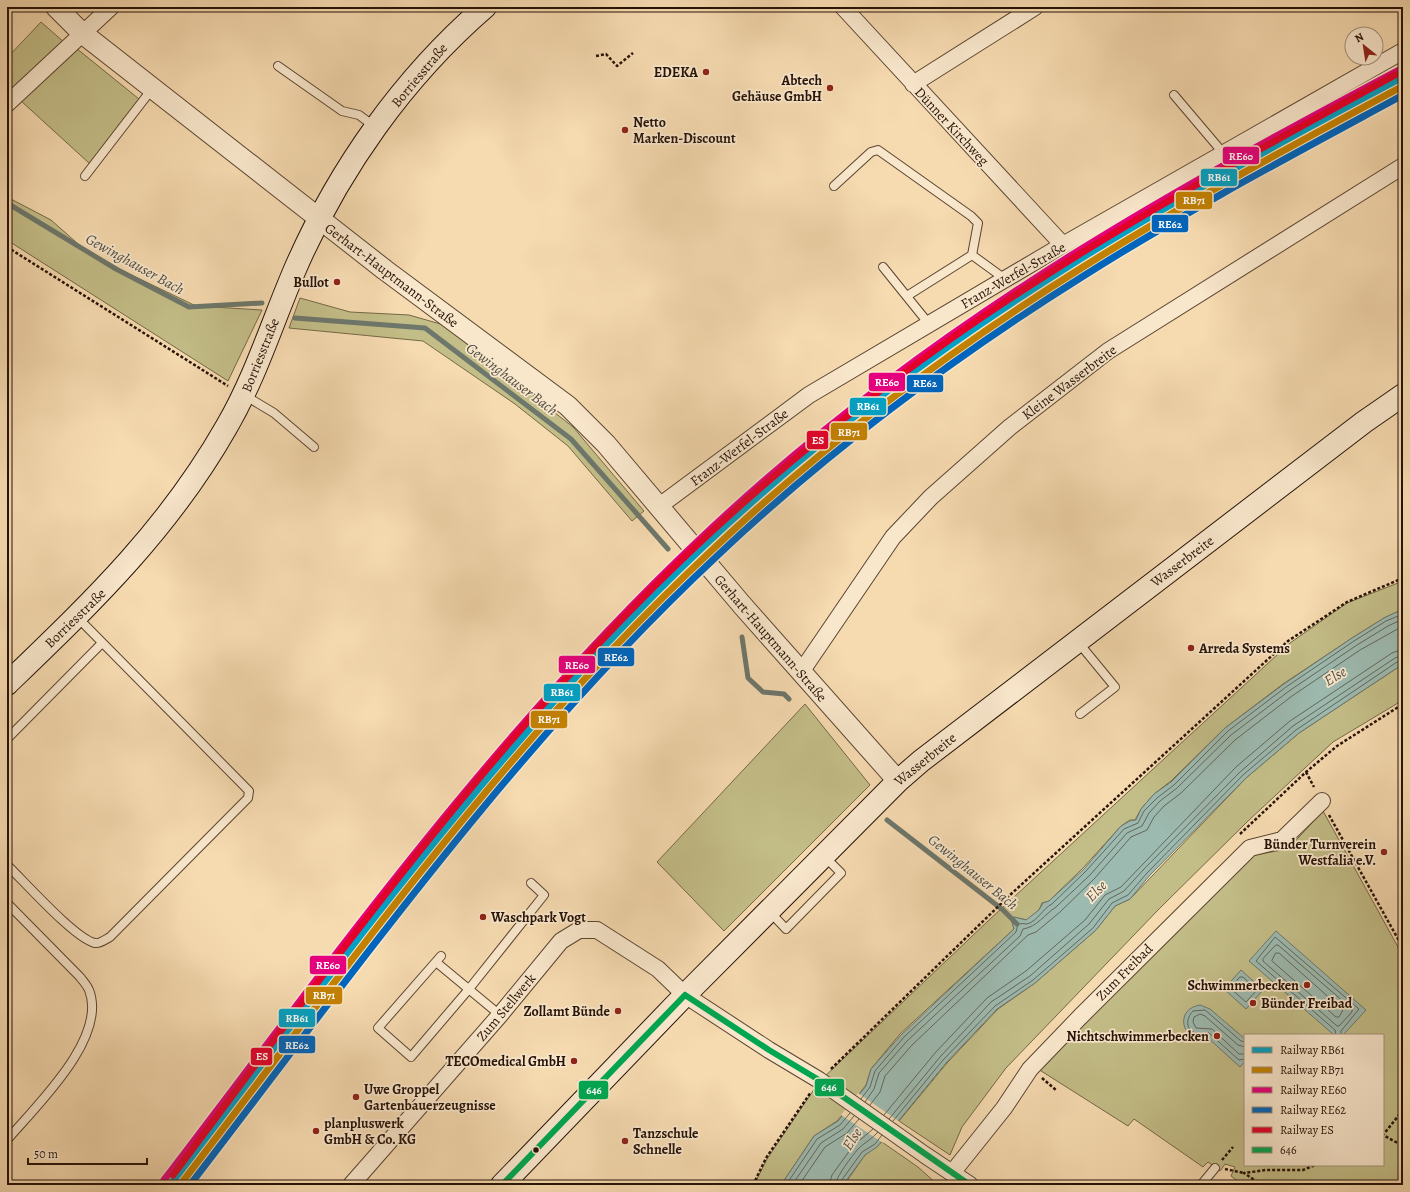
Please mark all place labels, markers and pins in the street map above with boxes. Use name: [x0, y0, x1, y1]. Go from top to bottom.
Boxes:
place label: EDEKA: [654, 63, 698, 82]
marker: EDEKA: [701, 67, 711, 77]
place label: Abtech Gehäuse GmbH: [732, 71, 822, 106]
marker: Abtech Gehäuse GmbH: [825, 83, 835, 93]
place label: Netto Marken-Discount: [633, 113, 736, 148]
marker: Netto Marken-Discount: [620, 125, 630, 135]
place label: Bullot: [293, 273, 329, 292]
marker: Bullot: [332, 277, 342, 287]
place label: Arreda Systems: [1198, 639, 1290, 658]
marker: Arreda Systems: [1186, 643, 1196, 653]
place label: Bünder Turnverein Westfalia e.V.: [1264, 835, 1376, 870]
marker: Bünder Turnverein Westfalia e.V.: [1379, 847, 1389, 857]
place label: Waschpark Vogt: [490, 908, 586, 927]
marker: Waschpark Vogt: [478, 912, 488, 922]
place label: Schwimmerbecken: [1187, 976, 1299, 995]
marker: Schwimmerbecken: [1302, 980, 1312, 990]
place label: Bünder Freibad: [1261, 994, 1353, 1013]
marker: Bünder Freibad: [1248, 998, 1258, 1008]
place label: Zollamt Bünde: [524, 1002, 611, 1021]
marker: Zollamt Bünde: [613, 1006, 623, 1016]
place label: Nichtschwimmerbecken: [1067, 1027, 1209, 1046]
marker: Nichtschwimmerbecken: [1212, 1031, 1222, 1041]
place label: TECOmedical GmbH: [445, 1052, 566, 1071]
marker: TECOmedical GmbH: [569, 1056, 579, 1066]
place label: Uwe Groppel Gartenbauerzeugnisse: [364, 1080, 496, 1115]
marker: Uwe Groppel Gartenbauerzeugnisse: [351, 1092, 361, 1102]
place label: planpluswerk GmbH & Co. KG: [324, 1114, 416, 1149]
place label: Tanzschule Schnelle: [633, 1124, 699, 1159]
marker: planpluswerk GmbH & Co. KG: [311, 1126, 321, 1136]
marker: Tanzschule Schnelle: [620, 1136, 630, 1146]
unlabelled marker: [531, 1145, 541, 1155]

